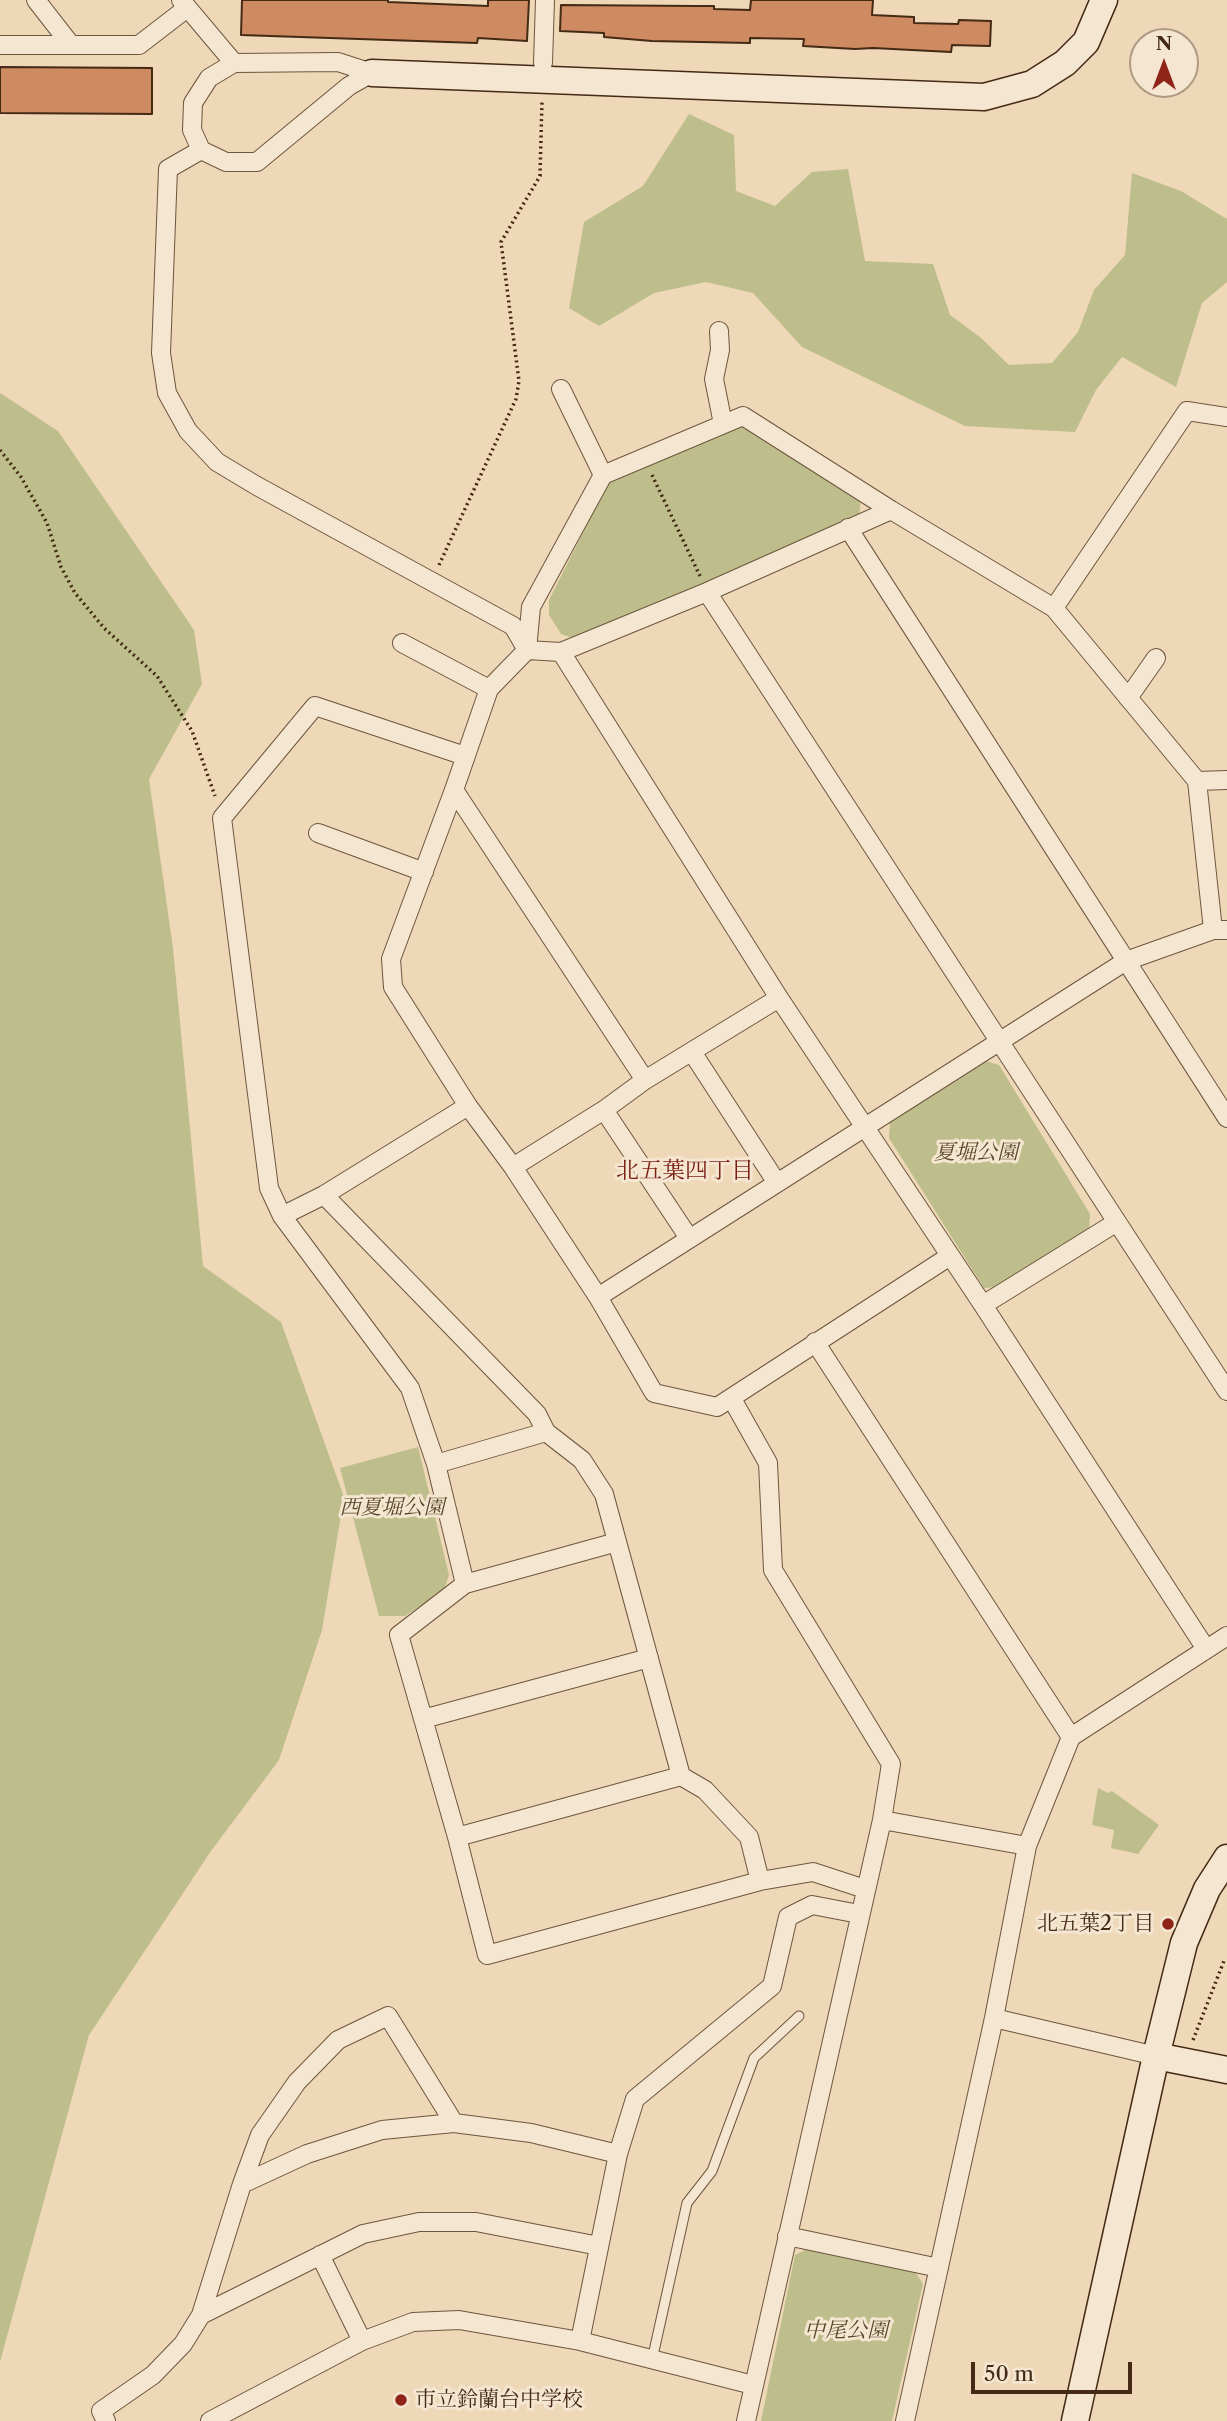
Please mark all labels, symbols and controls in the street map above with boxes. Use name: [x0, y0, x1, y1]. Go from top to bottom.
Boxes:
north arrow: [1129, 28, 1199, 98]
text: N: [1156, 32, 1172, 55]
park label: 夏堀公園: [934, 1140, 1018, 1166]
district label: 北五葉四丁目: [616, 1157, 754, 1185]
park label: 西夏堀公園: [340, 1495, 444, 1521]
place label: 北五葉2丁目: [1037, 1911, 1154, 1937]
marker: 北五葉2丁目: [1160, 1916, 1176, 1932]
park label: 中尾公園: [804, 2318, 888, 2344]
scale bar: [975, 2348, 1136, 2392]
text: 50 m: [984, 2361, 1034, 2386]
place label: 市立鈴蘭台中学校: [415, 2387, 583, 2413]
marker: 市立鈴蘭台中学校: [393, 2392, 409, 2408]

